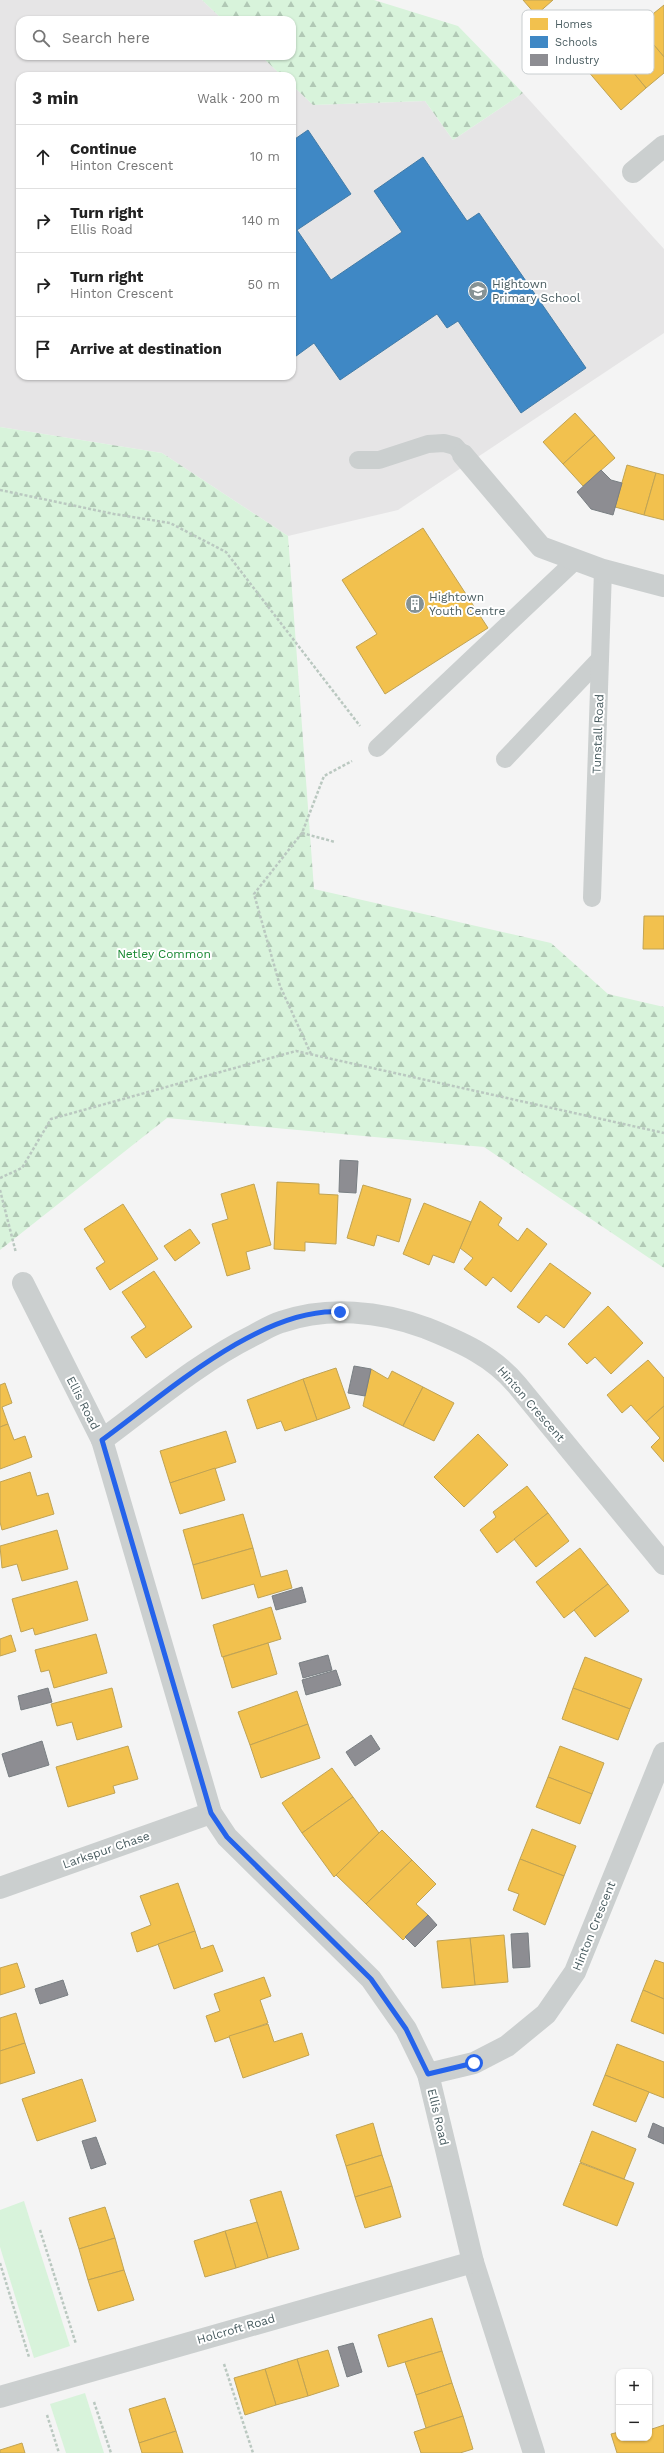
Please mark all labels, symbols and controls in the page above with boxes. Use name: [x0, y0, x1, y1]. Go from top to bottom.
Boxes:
legend: [522, 10, 654, 74]
search box: [16, 16, 296, 60]
text: Homes: [555, 18, 592, 31]
icon: search: [30, 27, 52, 49]
text: Search here: [62, 29, 150, 47]
text: Schools: [555, 36, 598, 49]
text: Industry: [555, 54, 600, 67]
text: 3 min: [32, 88, 78, 108]
text: Walk · 200 m: [197, 91, 280, 106]
text: Continue: [70, 140, 137, 158]
icon: ahead: [32, 146, 54, 168]
text: 10 m: [250, 149, 280, 164]
text: Hinton Crescent: [70, 158, 173, 173]
text: Turn right: [70, 204, 143, 222]
icon: right: [32, 210, 54, 232]
text: 140 m: [242, 213, 280, 228]
text: Ellis Road: [70, 222, 133, 237]
text: Turn right: [70, 268, 143, 286]
icon: right: [32, 274, 54, 296]
text: 50 m: [248, 277, 280, 292]
place label: Hightown Primary School: [492, 277, 581, 305]
school or university icon: Hightown Primary School: [467, 280, 489, 302]
text: Hinton Crescent: [70, 286, 173, 301]
icon: arrive: [32, 338, 54, 360]
text: Arrive at destination: [70, 340, 222, 358]
place label: Hightown Youth Centre: [429, 590, 505, 618]
building icon: Hightown Youth Centre: [404, 593, 426, 615]
street label: Tunstall Road: [590, 694, 606, 774]
park label: Netley Common: [117, 947, 211, 961]
route end: [331, 1303, 349, 1321]
street label: Hinton Crescent: [494, 1363, 568, 1445]
street label: Ellis Road: [64, 1374, 102, 1432]
street label: Larkspur Chase: [61, 1829, 151, 1871]
street label: Hinton Crescent: [570, 1879, 618, 1973]
route start: [465, 2054, 483, 2072]
street label: Ellis Road: [425, 2087, 451, 2147]
street label: Holcroft Road: [195, 2311, 277, 2347]
map controls: [616, 2369, 652, 2441]
button: +: [616, 2369, 652, 2405]
button: −: [616, 2405, 652, 2441]

